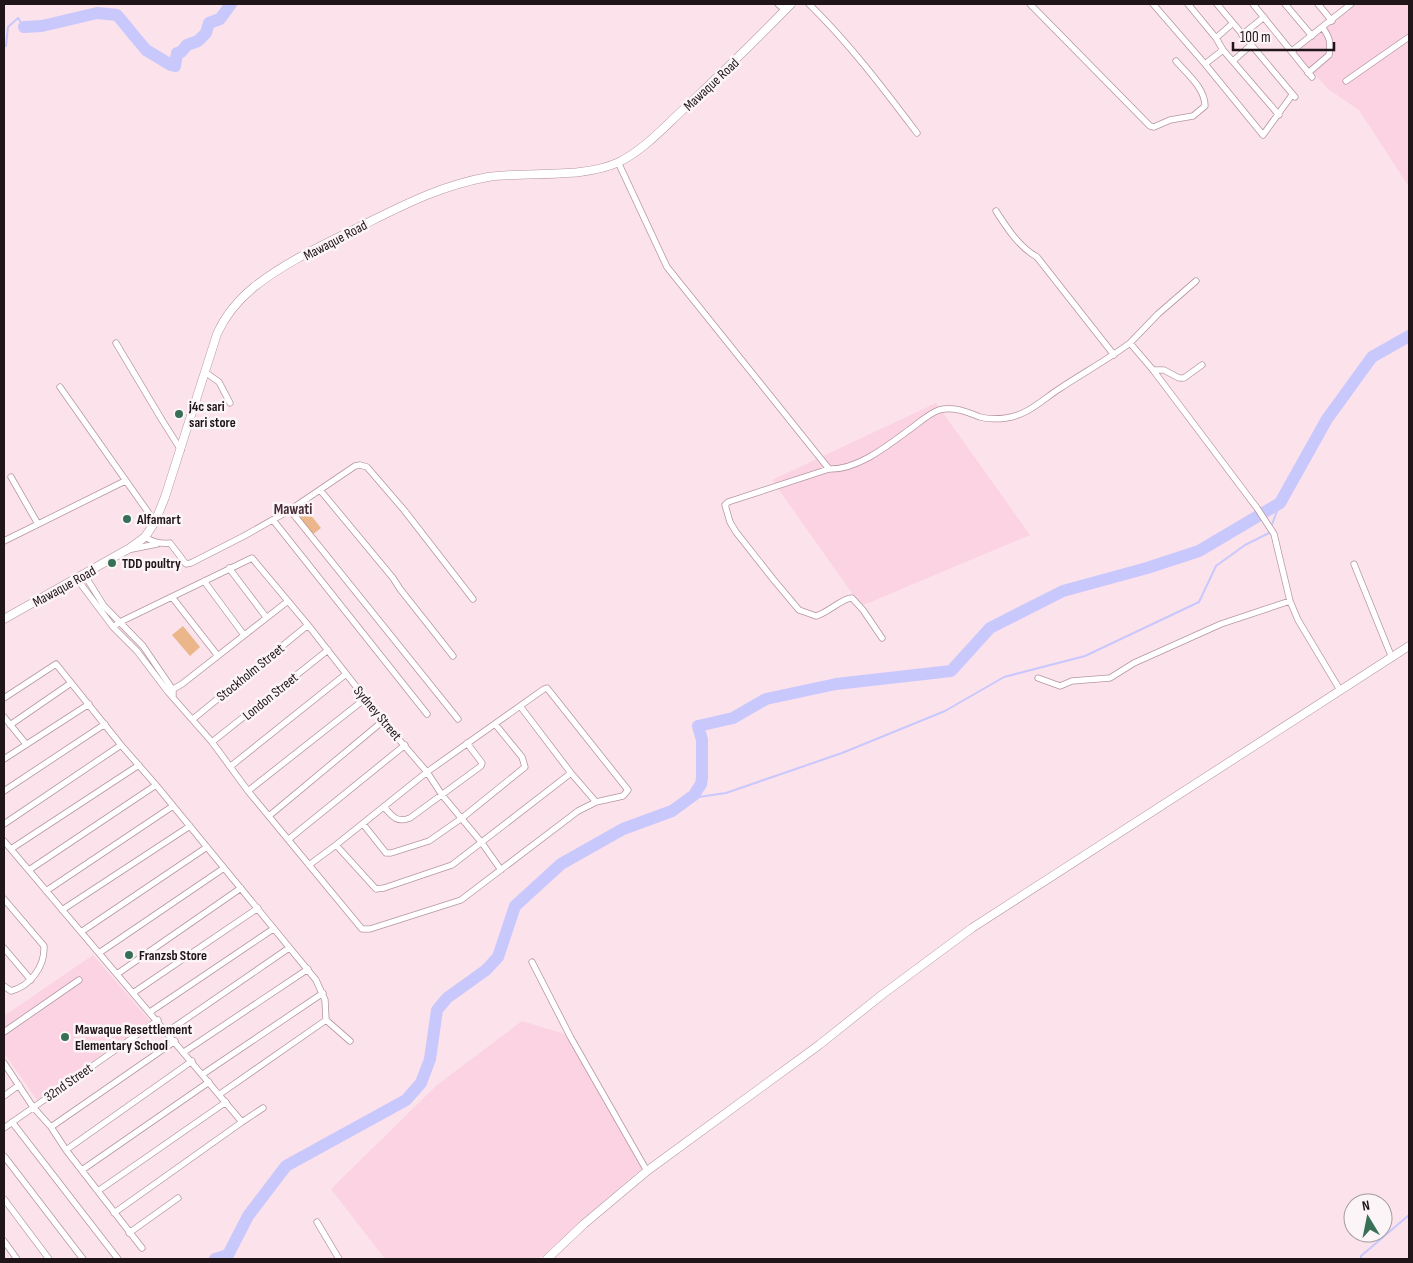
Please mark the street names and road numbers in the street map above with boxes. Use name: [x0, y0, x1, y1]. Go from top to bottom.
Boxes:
street label: Mawaque Road: [680, 54, 743, 114]
street label: Mawaque Road: [301, 217, 370, 264]
street label: Mawaque Road: [30, 562, 99, 611]
street label: Stockholm Street: [213, 640, 288, 705]
street label: London Street: [239, 669, 301, 724]
street label: Sydney Street: [350, 683, 405, 744]
street label: 32nd Street: [41, 1060, 96, 1105]

